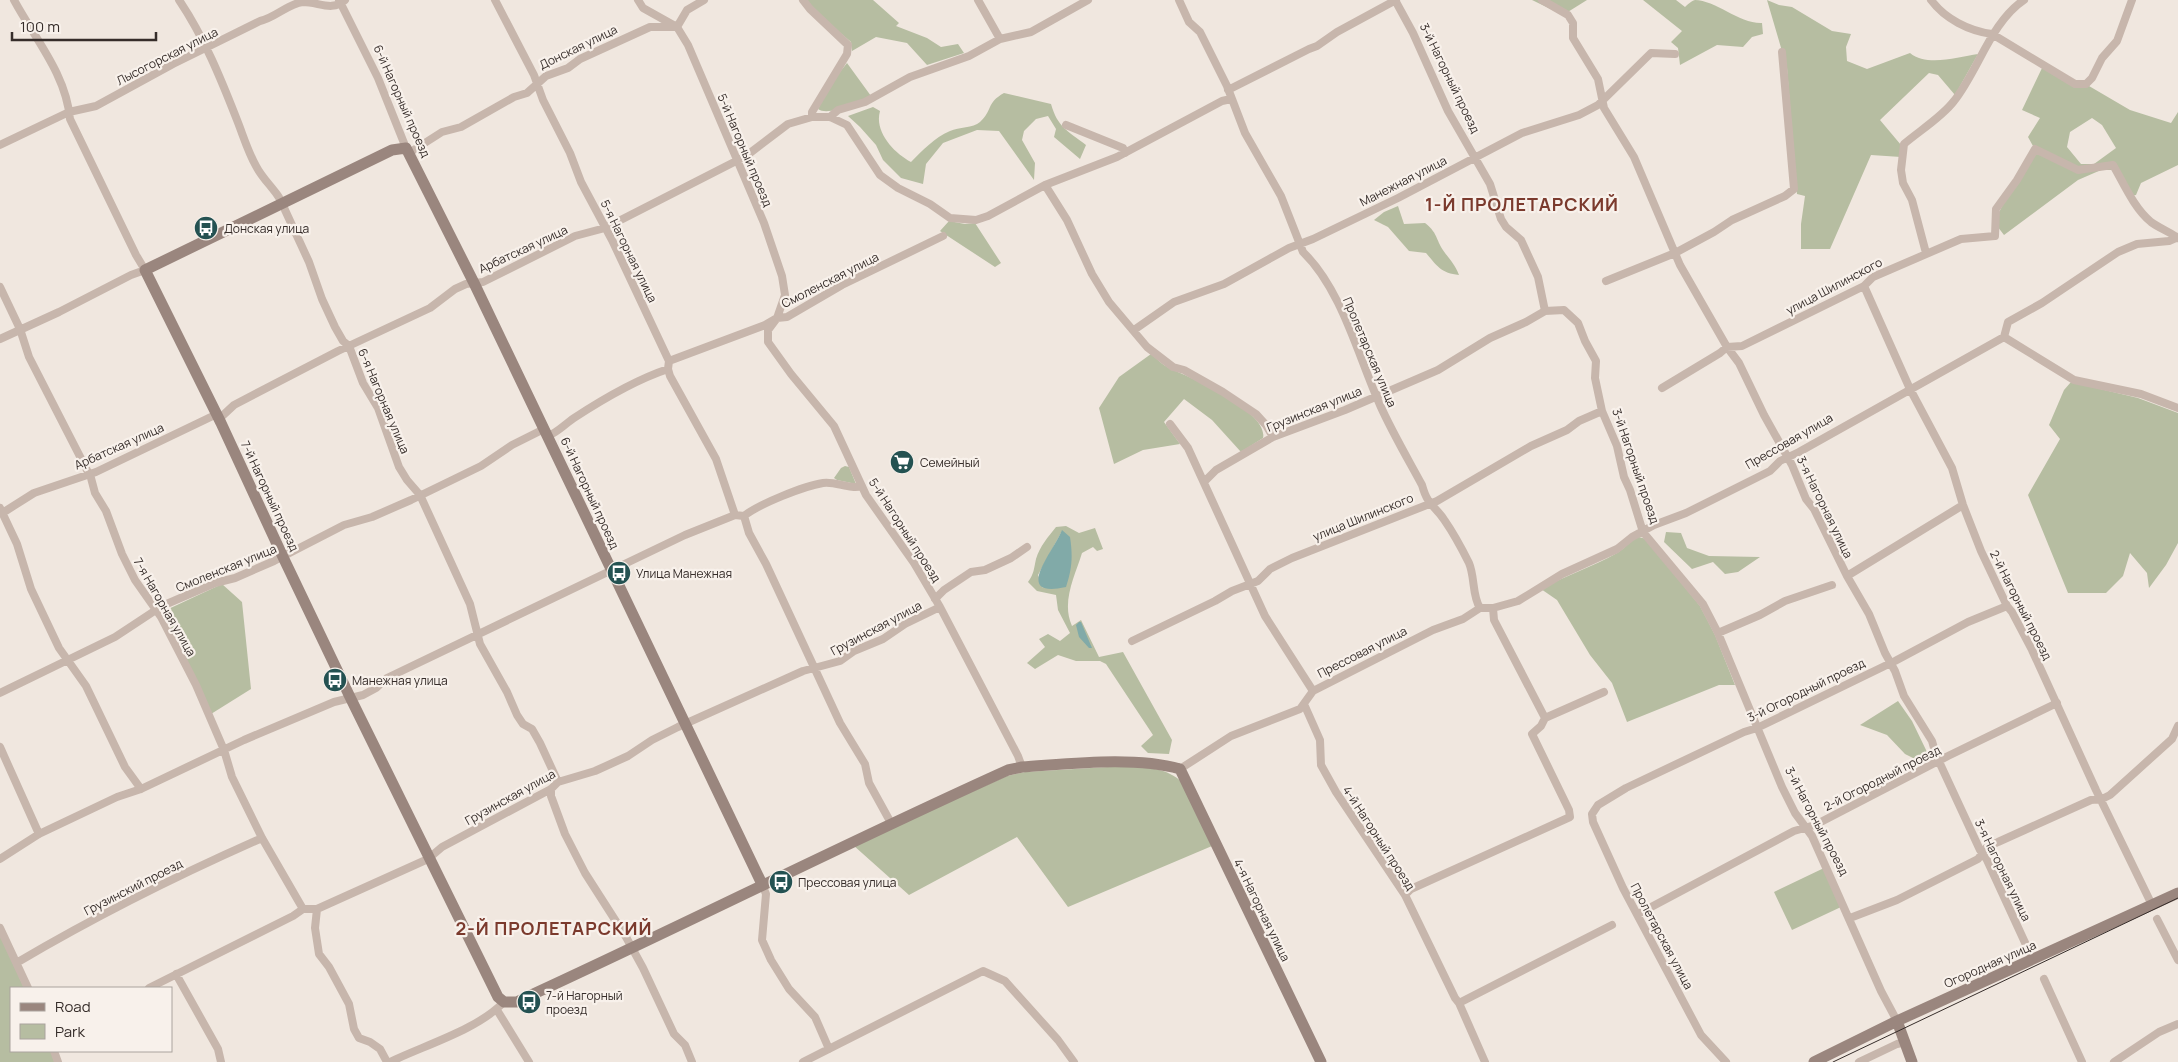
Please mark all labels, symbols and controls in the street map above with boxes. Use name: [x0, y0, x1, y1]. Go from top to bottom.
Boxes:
scale bar: [12, 10, 156, 42]
text: 100 m: [20, 16, 60, 37]
street label: 3-й Нагорный проезд: [1416, 20, 1484, 136]
street label: Донская улица: [536, 21, 620, 73]
street label: Лысогорская улица: [113, 23, 221, 89]
street label: 6-й Нагорный проезд: [369, 42, 435, 160]
street label: 5-й Нагорный проезд: [714, 91, 776, 209]
street label: Манежная улица: [1357, 152, 1449, 210]
district label: 1-Й ПРОЛЕТАРСКИЙ: [1425, 192, 1619, 216]
street label: 5-я Нагорная улица: [597, 197, 661, 305]
bus stop icon: Донская улица: [193, 215, 219, 241]
place label: Донская улица: [224, 220, 309, 237]
street label: Арбатская улица: [476, 221, 570, 277]
street label: Смоленская улица: [778, 248, 882, 312]
street label: улица Шилинского: [1783, 253, 1885, 319]
street label: Пролетарская улица: [1339, 294, 1401, 410]
street label: 6-я Нагорная улица: [354, 346, 414, 456]
street label: Грузинская улица: [1264, 382, 1364, 436]
street label: 3-й Нагорный проезд: [1608, 406, 1664, 526]
street label: Прессовая улица: [1742, 409, 1836, 473]
street label: Арбатская улица: [71, 419, 167, 473]
street label: 6-й Нагорный проезд: [557, 434, 623, 552]
street label: 7-й Нагорный проезд: [237, 438, 303, 554]
supermarket icon: Семейный: [889, 449, 915, 475]
street label: 3-я Нагорная улица: [1793, 453, 1857, 561]
place label: Семейный: [920, 454, 980, 471]
street label: 5-й Нагорный проезд: [865, 475, 945, 585]
street label: улица Шилинского: [1310, 489, 1416, 545]
street label: Смоленская улица: [173, 540, 279, 596]
street label: 2-й Нагорный проезд: [1986, 547, 2056, 663]
street label: 7-я Нагорная улица: [130, 555, 200, 659]
bus stop icon: Улица Манежная: [606, 560, 632, 586]
place label: Улица Манежная: [636, 565, 732, 582]
street label: Грузинская улица: [827, 597, 925, 659]
street label: Прессовая улица: [1314, 622, 1410, 682]
street label: 3-й Огородный проезд: [1744, 654, 1868, 726]
bus stop icon: Манежная улица: [322, 667, 348, 693]
place label: Манежная улица: [352, 672, 448, 689]
street label: 2-й Огородный проезд: [1821, 741, 1943, 815]
street label: 3-й Нагорный проезд: [1781, 764, 1853, 878]
street label: Грузинская улица: [462, 765, 558, 829]
street label: 4-й Нагорный проезд: [1339, 782, 1419, 894]
street label: 3-я Нагорная улица: [1971, 816, 2035, 924]
street label: Грузинский проезд: [81, 855, 185, 919]
street label: 4-я Нагорная улица: [1230, 856, 1294, 964]
bus stop icon: Прессовая улица: [768, 869, 794, 895]
place label: Прессовая улица: [798, 874, 896, 891]
street label: Пролетарская улица: [1627, 880, 1697, 992]
district label: 2-Й ПРОЛЕТАРСКИЙ: [456, 916, 652, 940]
street label: Огородная улица: [1941, 936, 2039, 992]
legend: [10, 987, 172, 1052]
place label: 7-й Нагорный проезд: [546, 987, 623, 1018]
bus stop icon: 7-й Нагорный проезд: [516, 989, 542, 1015]
text: Road: [55, 996, 91, 1017]
text: Park: [55, 1021, 85, 1042]

